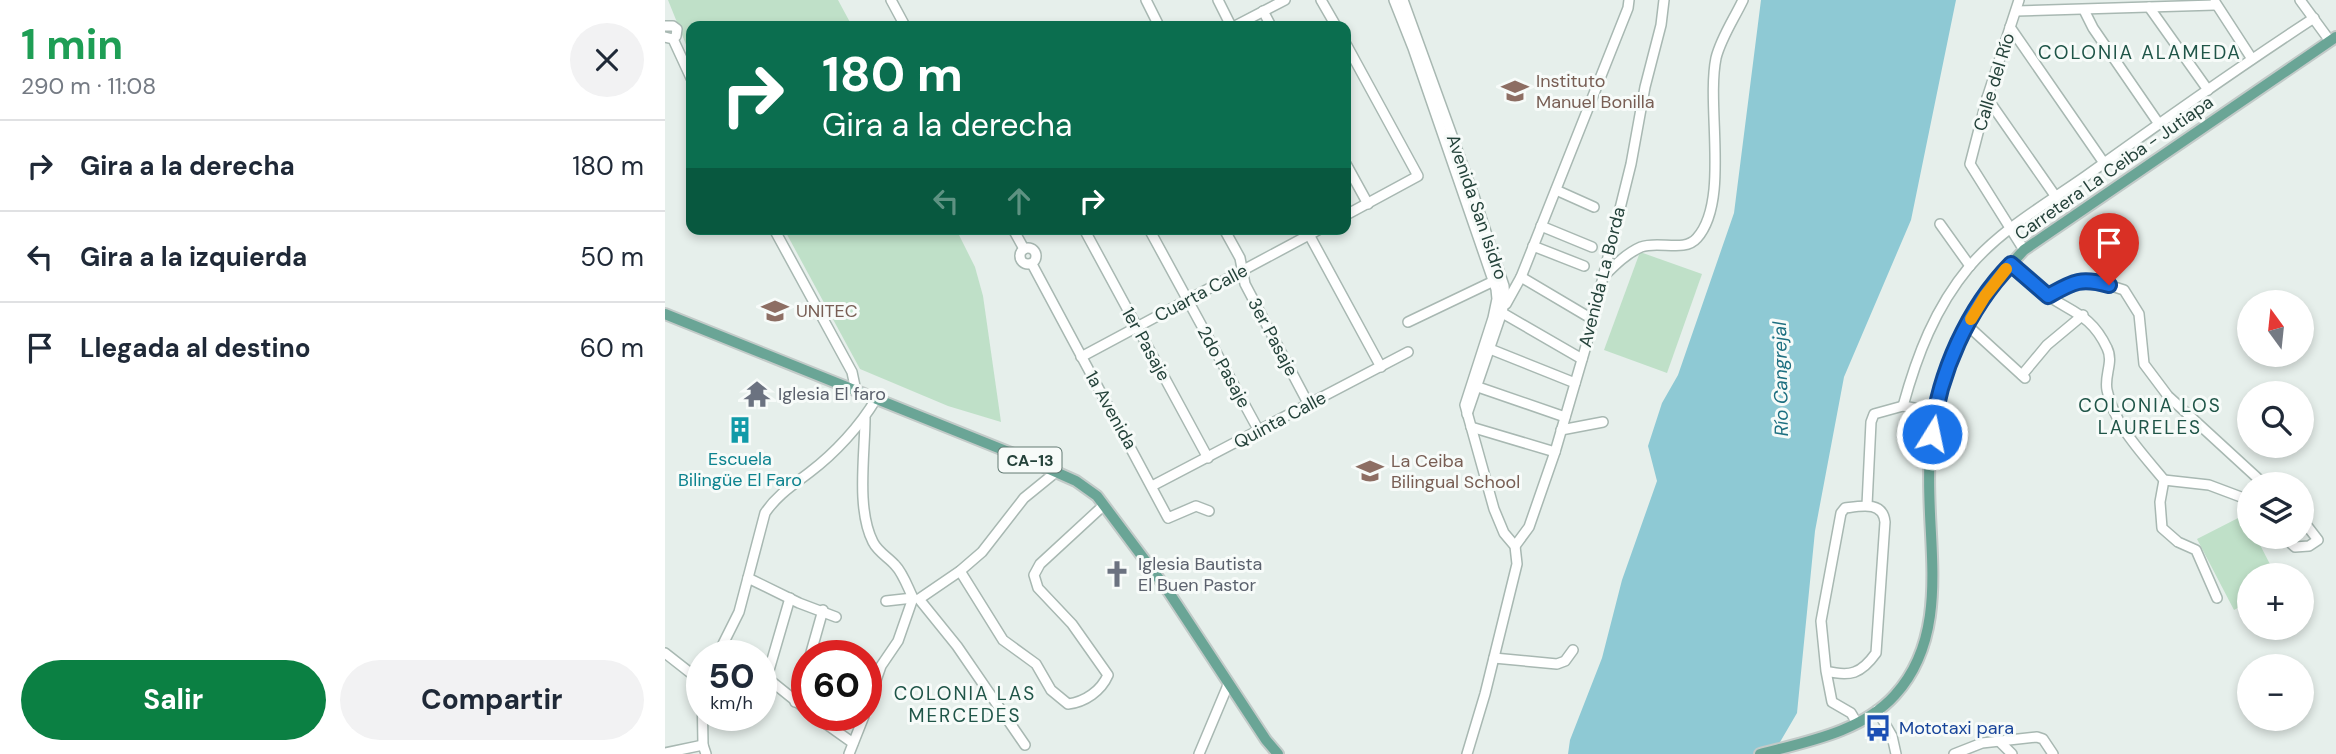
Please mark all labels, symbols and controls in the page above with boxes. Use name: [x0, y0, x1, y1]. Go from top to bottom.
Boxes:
text: 1 min: [21, 17, 123, 72]
button: close: [570, 23, 644, 97]
street label: Calle del Río: [1968, 30, 2020, 134]
district label: COLONIA ALAMEDA: [2038, 40, 2242, 65]
text: 180 m: [822, 42, 963, 106]
icon: right: [707, 49, 798, 140]
place label: Instituto Manuel Bonilla: [1536, 69, 1655, 114]
text: 290 m · 11:08: [21, 71, 156, 101]
school or university icon: Instituto Manuel Bonilla: [1500, 76, 1530, 106]
street label: Carretera La Ceiba - Jutiapa: [2010, 90, 2218, 246]
text: Gira a la derecha: [822, 104, 1072, 146]
street label: Avenida San Isidro: [1441, 131, 1513, 283]
icon: right: [21, 147, 59, 185]
text: Gira a la derecha: [80, 149, 295, 183]
text: 180 m: [572, 149, 644, 183]
icon: left: [927, 182, 965, 220]
icon: ahead: [1000, 182, 1038, 220]
icon: right: [1073, 182, 1111, 220]
street label: Avenida La Borda: [1573, 204, 1631, 350]
pin: [2079, 213, 2139, 285]
icon: arrive: [2090, 224, 2128, 262]
icon: left: [21, 238, 59, 276]
text: Gira a la izquierda: [80, 240, 307, 274]
text: 50 m: [580, 240, 644, 274]
street label: Cuarta Calle: [1150, 258, 1252, 328]
north arrow: [2237, 290, 2313, 368]
map controls: [2237, 290, 2314, 731]
street label: 3er Pasaje: [1242, 294, 1304, 380]
school or university icon: UNITEC: [760, 296, 790, 326]
place label: UNITEC: [796, 299, 858, 323]
street label: 1er Pasaje: [1116, 303, 1176, 385]
water label: Río Cangrejal: [1767, 321, 1794, 437]
street label: 2do Pasaje: [1192, 322, 1256, 412]
icon: arrive: [21, 329, 59, 367]
text: Llegada al destino: [80, 331, 311, 365]
text: 60 m: [580, 331, 644, 365]
street label: 1a Avenida: [1080, 366, 1142, 454]
temple icon: Iglesia El faro: [742, 379, 772, 409]
button: search: [2237, 381, 2314, 458]
place label: Iglesia El faro: [778, 382, 886, 406]
street label: Quinta Calle: [1230, 386, 1330, 454]
district label: COLONIA LOS LAURELES: [2078, 393, 2222, 440]
position arrow: [1895, 397, 1969, 471]
building icon: Escuela Bilingüe El Faro: [725, 415, 755, 445]
place label: Escuela Bilingüe El Faro: [678, 447, 802, 492]
road number: CA-13: [999, 447, 1061, 472]
place label: La Ceiba Bilingual School: [1391, 449, 1520, 494]
school or university icon: La Ceiba Bilingual School: [1355, 456, 1385, 486]
button: layers: [2237, 472, 2314, 549]
place label: Iglesia Bautista El Buen Pastor: [1138, 552, 1262, 597]
church icon: Iglesia Bautista El Buen Pastor: [1102, 559, 1132, 589]
button: +: [2237, 563, 2314, 640]
speed limit sign: 60: [791, 640, 882, 731]
text: 50: [708, 653, 755, 699]
button: −: [2237, 654, 2314, 731]
button: Salir: [21, 660, 326, 740]
button: Compartir: [340, 660, 644, 740]
district label: COLONIA LAS MERCEDES: [894, 681, 1036, 728]
text: km/h: [710, 691, 753, 715]
bus stop icon: Mototaxi para: [1863, 713, 1893, 743]
place label: Mototaxi para: [1899, 716, 2014, 740]

